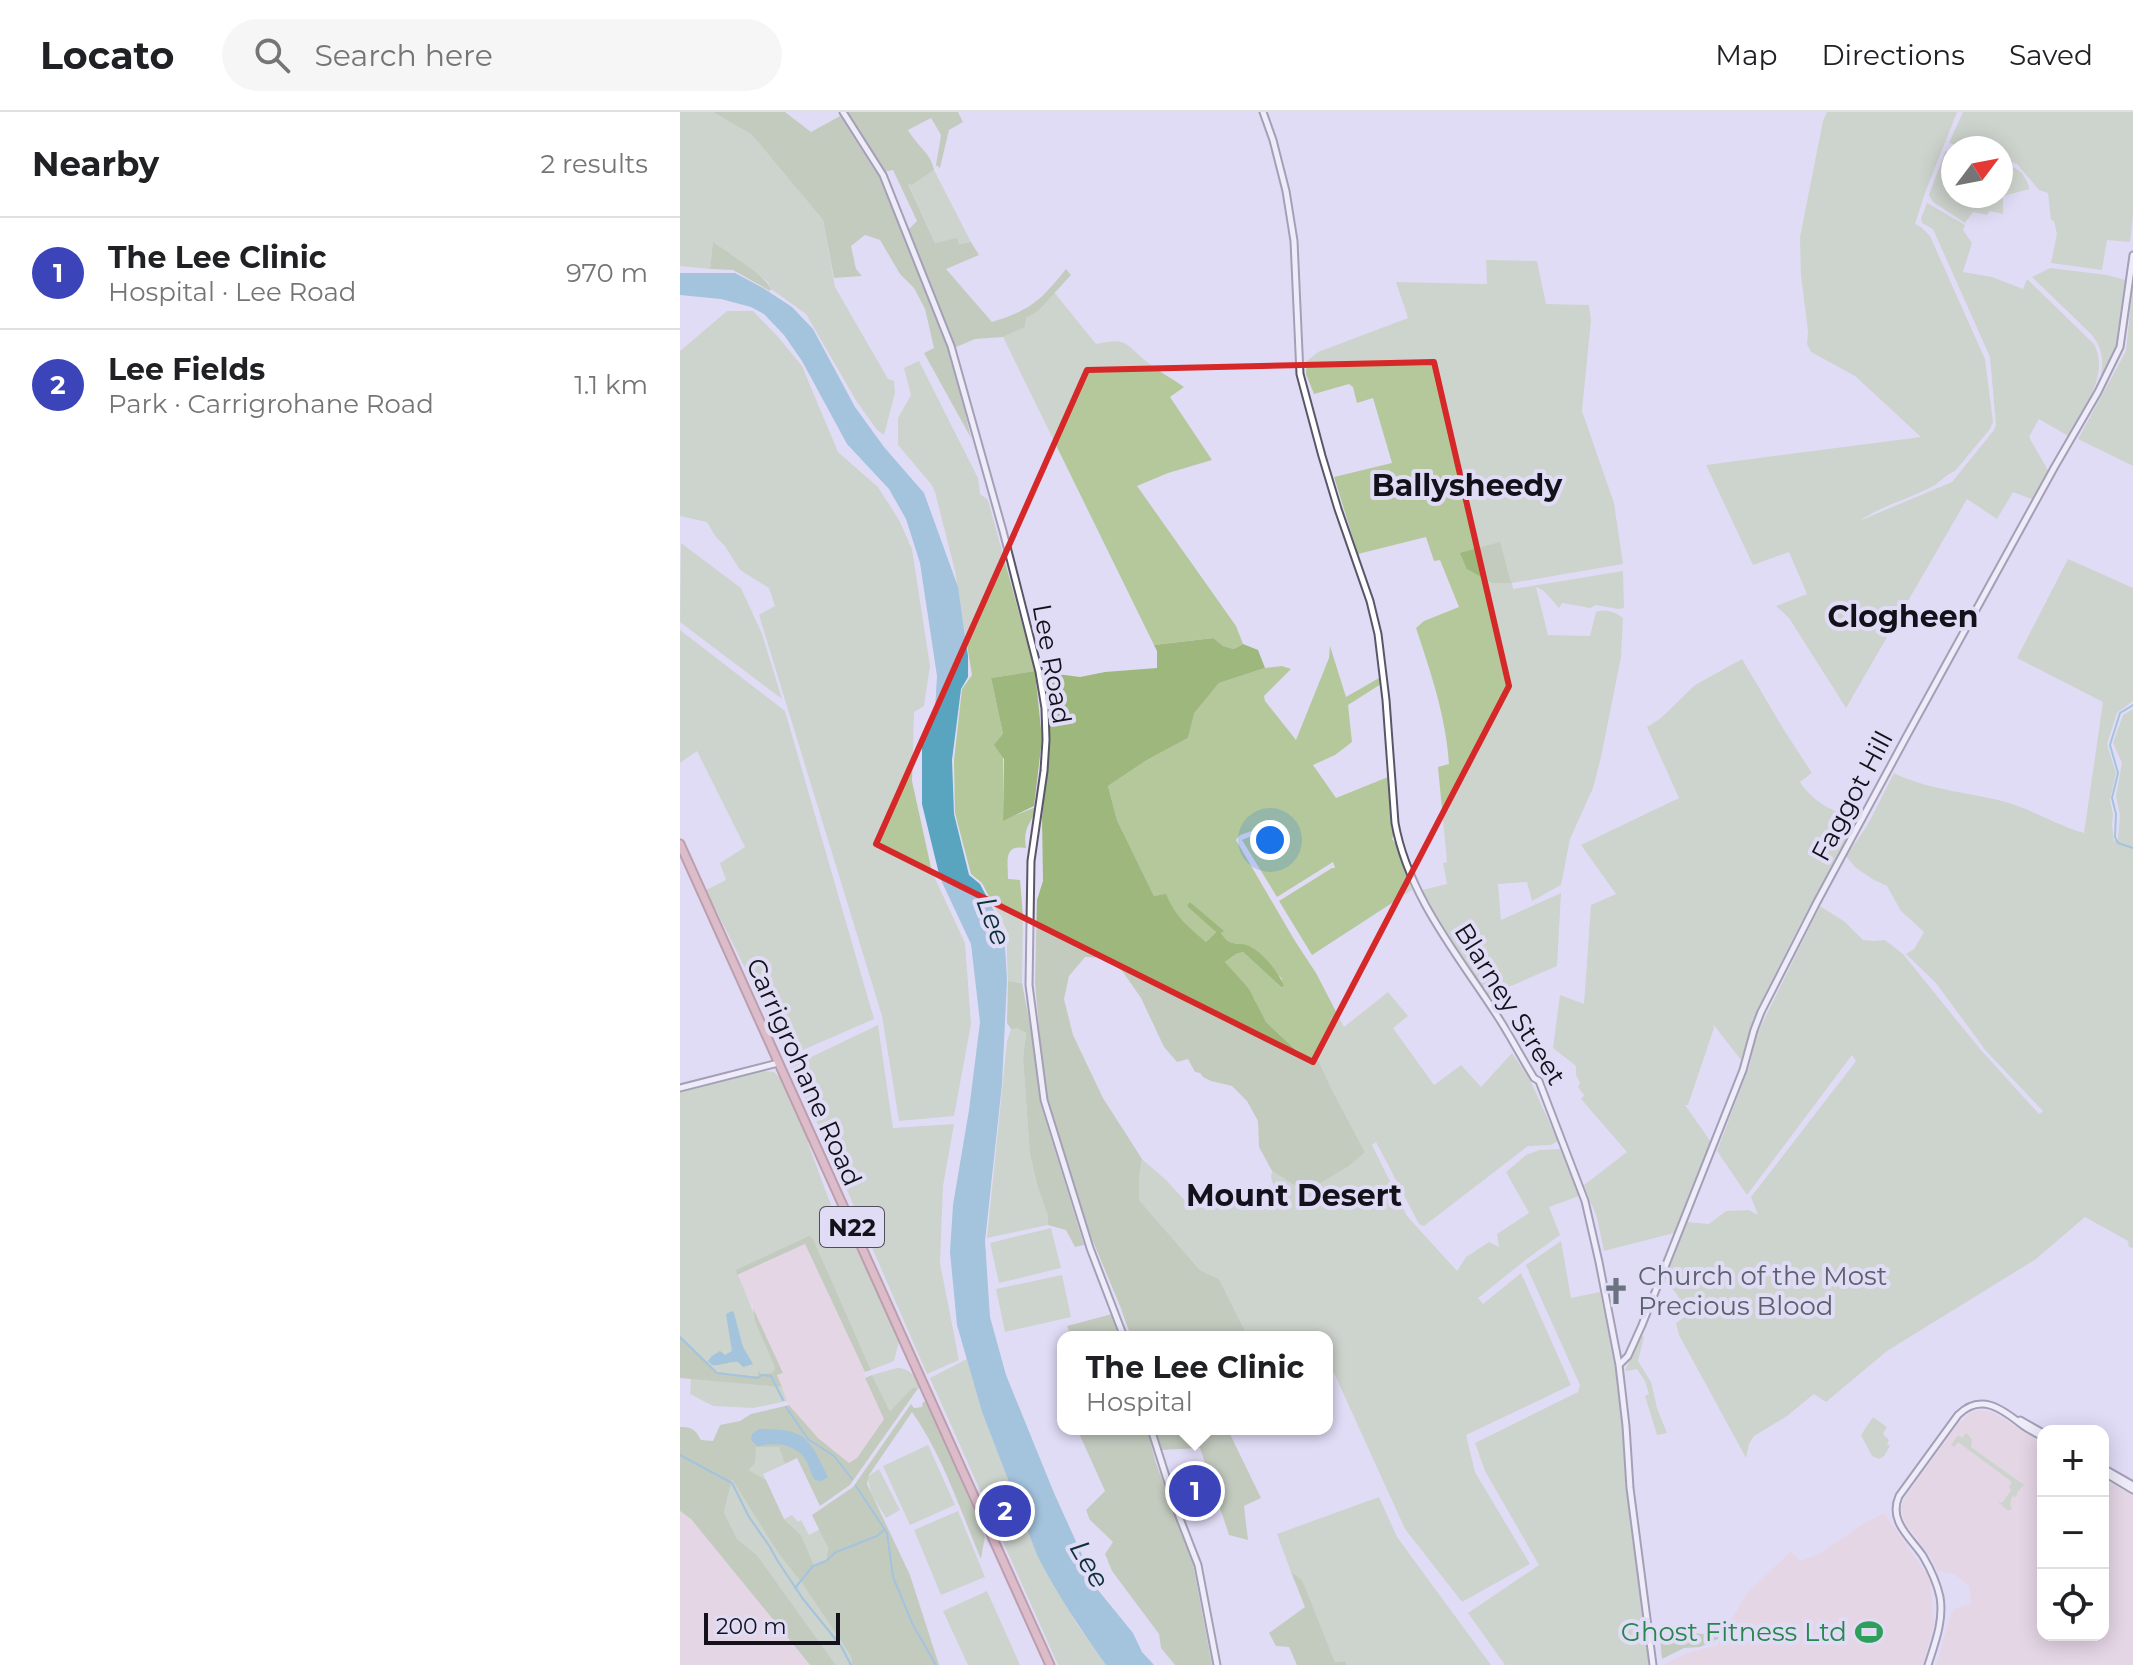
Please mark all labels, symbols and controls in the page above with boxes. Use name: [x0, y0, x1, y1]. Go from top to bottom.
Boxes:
search box: [222, 19, 782, 91]
text: Locato: [40, 32, 174, 79]
icon: search: [250, 33, 294, 77]
text: Search here: [314, 37, 493, 74]
text: Map: [1715, 38, 1777, 72]
text: Directions: [1821, 38, 1965, 72]
text: Saved: [2009, 38, 2093, 72]
north arrow: [1941, 136, 2013, 208]
text: Nearby: [32, 143, 159, 185]
text: 2 results: [540, 148, 648, 180]
text: The Lee Clinic: [108, 239, 326, 276]
text: 1: [53, 257, 63, 289]
text: 970 m: [566, 257, 648, 289]
text: Hospital · Lee Road: [108, 276, 356, 308]
text: Lee Fields: [108, 351, 265, 388]
text: 2: [50, 369, 66, 401]
text: 1.1 km: [574, 369, 648, 401]
text: Park · Carrigrohane Road: [108, 388, 434, 420]
district label: Ballysheedy: [1372, 467, 1563, 504]
district label: Clogheen: [1828, 598, 1978, 635]
street label: Lee Road: [1026, 601, 1078, 727]
street label: Faggot Hill: [1804, 726, 1900, 866]
your location: [1250, 820, 1290, 860]
water label: Lee: [969, 892, 1019, 950]
street label: Blarney Street: [1447, 917, 1573, 1091]
street label: Carrigrohane Road: [739, 953, 869, 1191]
district label: Mount Desert: [1186, 1177, 1402, 1214]
road number: N22: [820, 1207, 884, 1247]
place label: Church of the Most Precious Blood: [1638, 1260, 1887, 1322]
church icon: Church of the Most Precious Blood: [1601, 1276, 1631, 1306]
popup: [1057, 1331, 1333, 1435]
text: The Lee Clinic: [1086, 1349, 1304, 1386]
text: Hospital: [1086, 1386, 1193, 1418]
map controls: [2037, 1425, 2109, 1641]
button: +: [2037, 1425, 2109, 1497]
pin: 1: [1169, 1461, 1221, 1521]
pin: 2: [979, 1481, 1031, 1541]
button: −: [2037, 1497, 2109, 1569]
water label: Lee: [1063, 1534, 1117, 1594]
button: locate: [2037, 1569, 2109, 1641]
scale bar: [704, 1609, 840, 1645]
text: 200 m: [716, 1613, 787, 1640]
place label: Ghost Fitness Ltd: [1621, 1616, 1847, 1648]
sports icon: Ghost Fitness Ltd: [1854, 1617, 1884, 1647]

